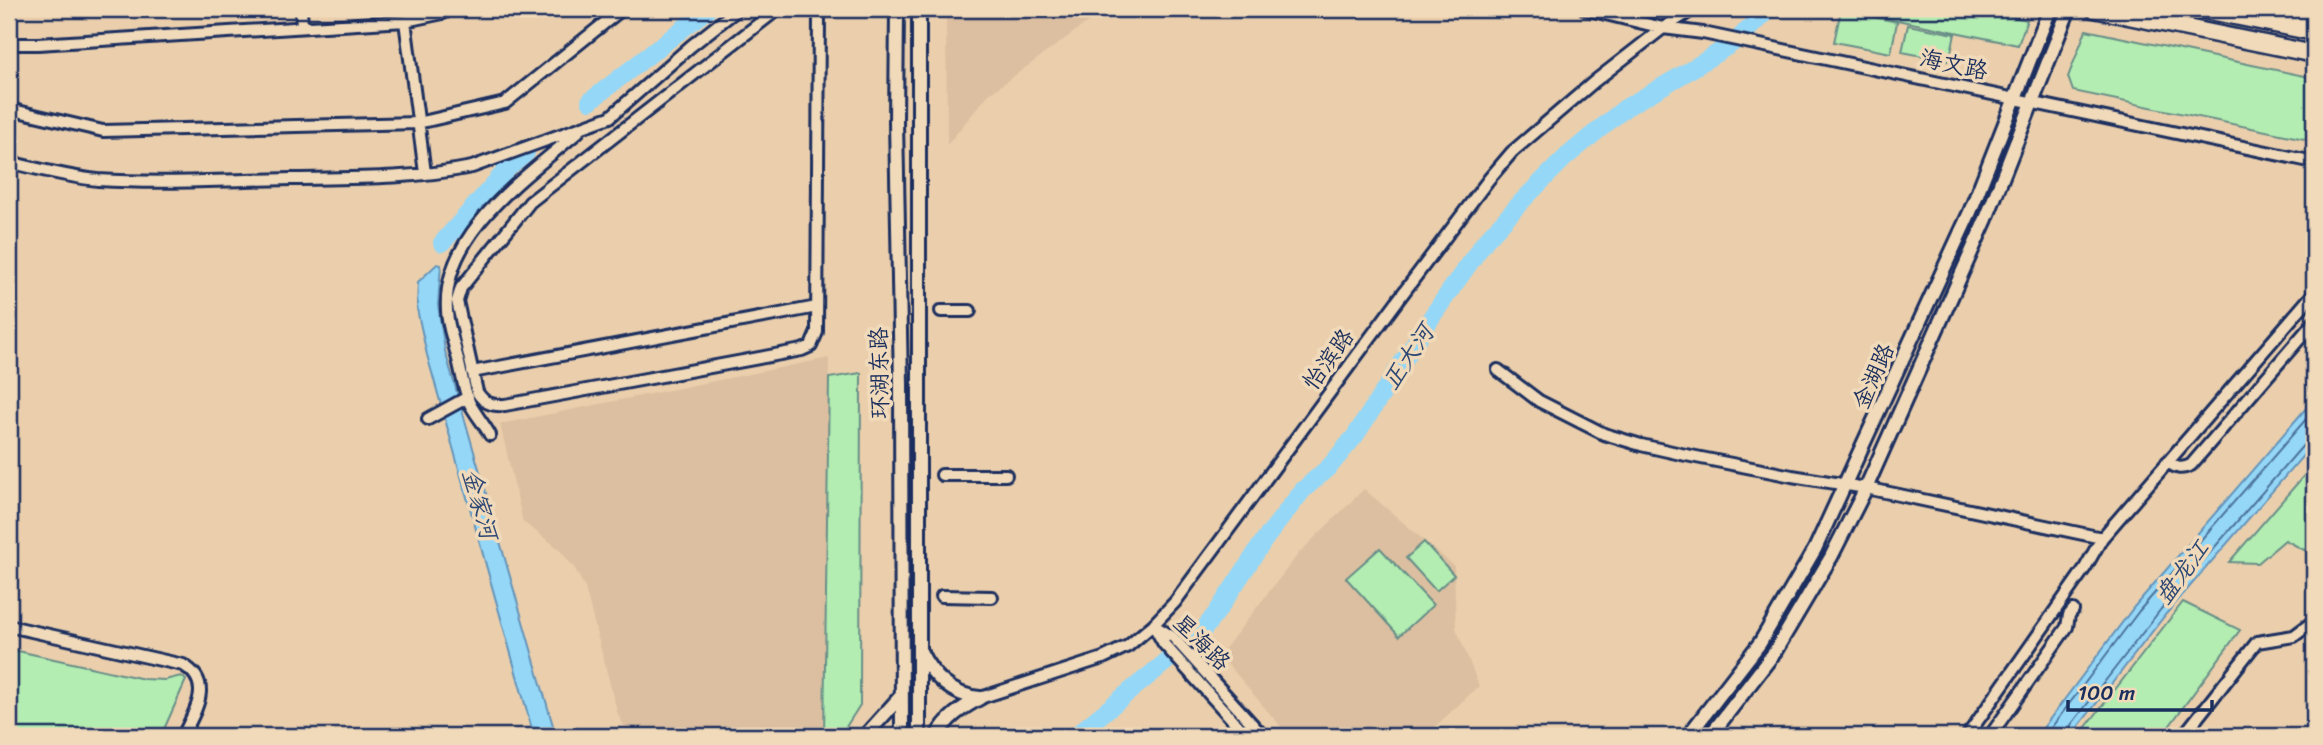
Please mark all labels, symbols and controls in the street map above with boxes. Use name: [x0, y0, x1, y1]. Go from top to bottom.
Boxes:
street label: 海文路: [1916, 37, 1992, 92]
water label: 正大河: [1370, 312, 1448, 399]
street label: 怡滨路: [1292, 319, 1365, 399]
street label: 环湖东路: [858, 327, 901, 419]
street label: 金湖路: [1841, 336, 1906, 416]
water label: 金家河: [450, 464, 511, 548]
water label: 盘龙江: [2144, 530, 2221, 613]
street label: 星海路: [1163, 604, 1241, 681]
scale bar: [2068, 668, 2211, 712]
text: 100 m: [2078, 674, 2135, 712]

